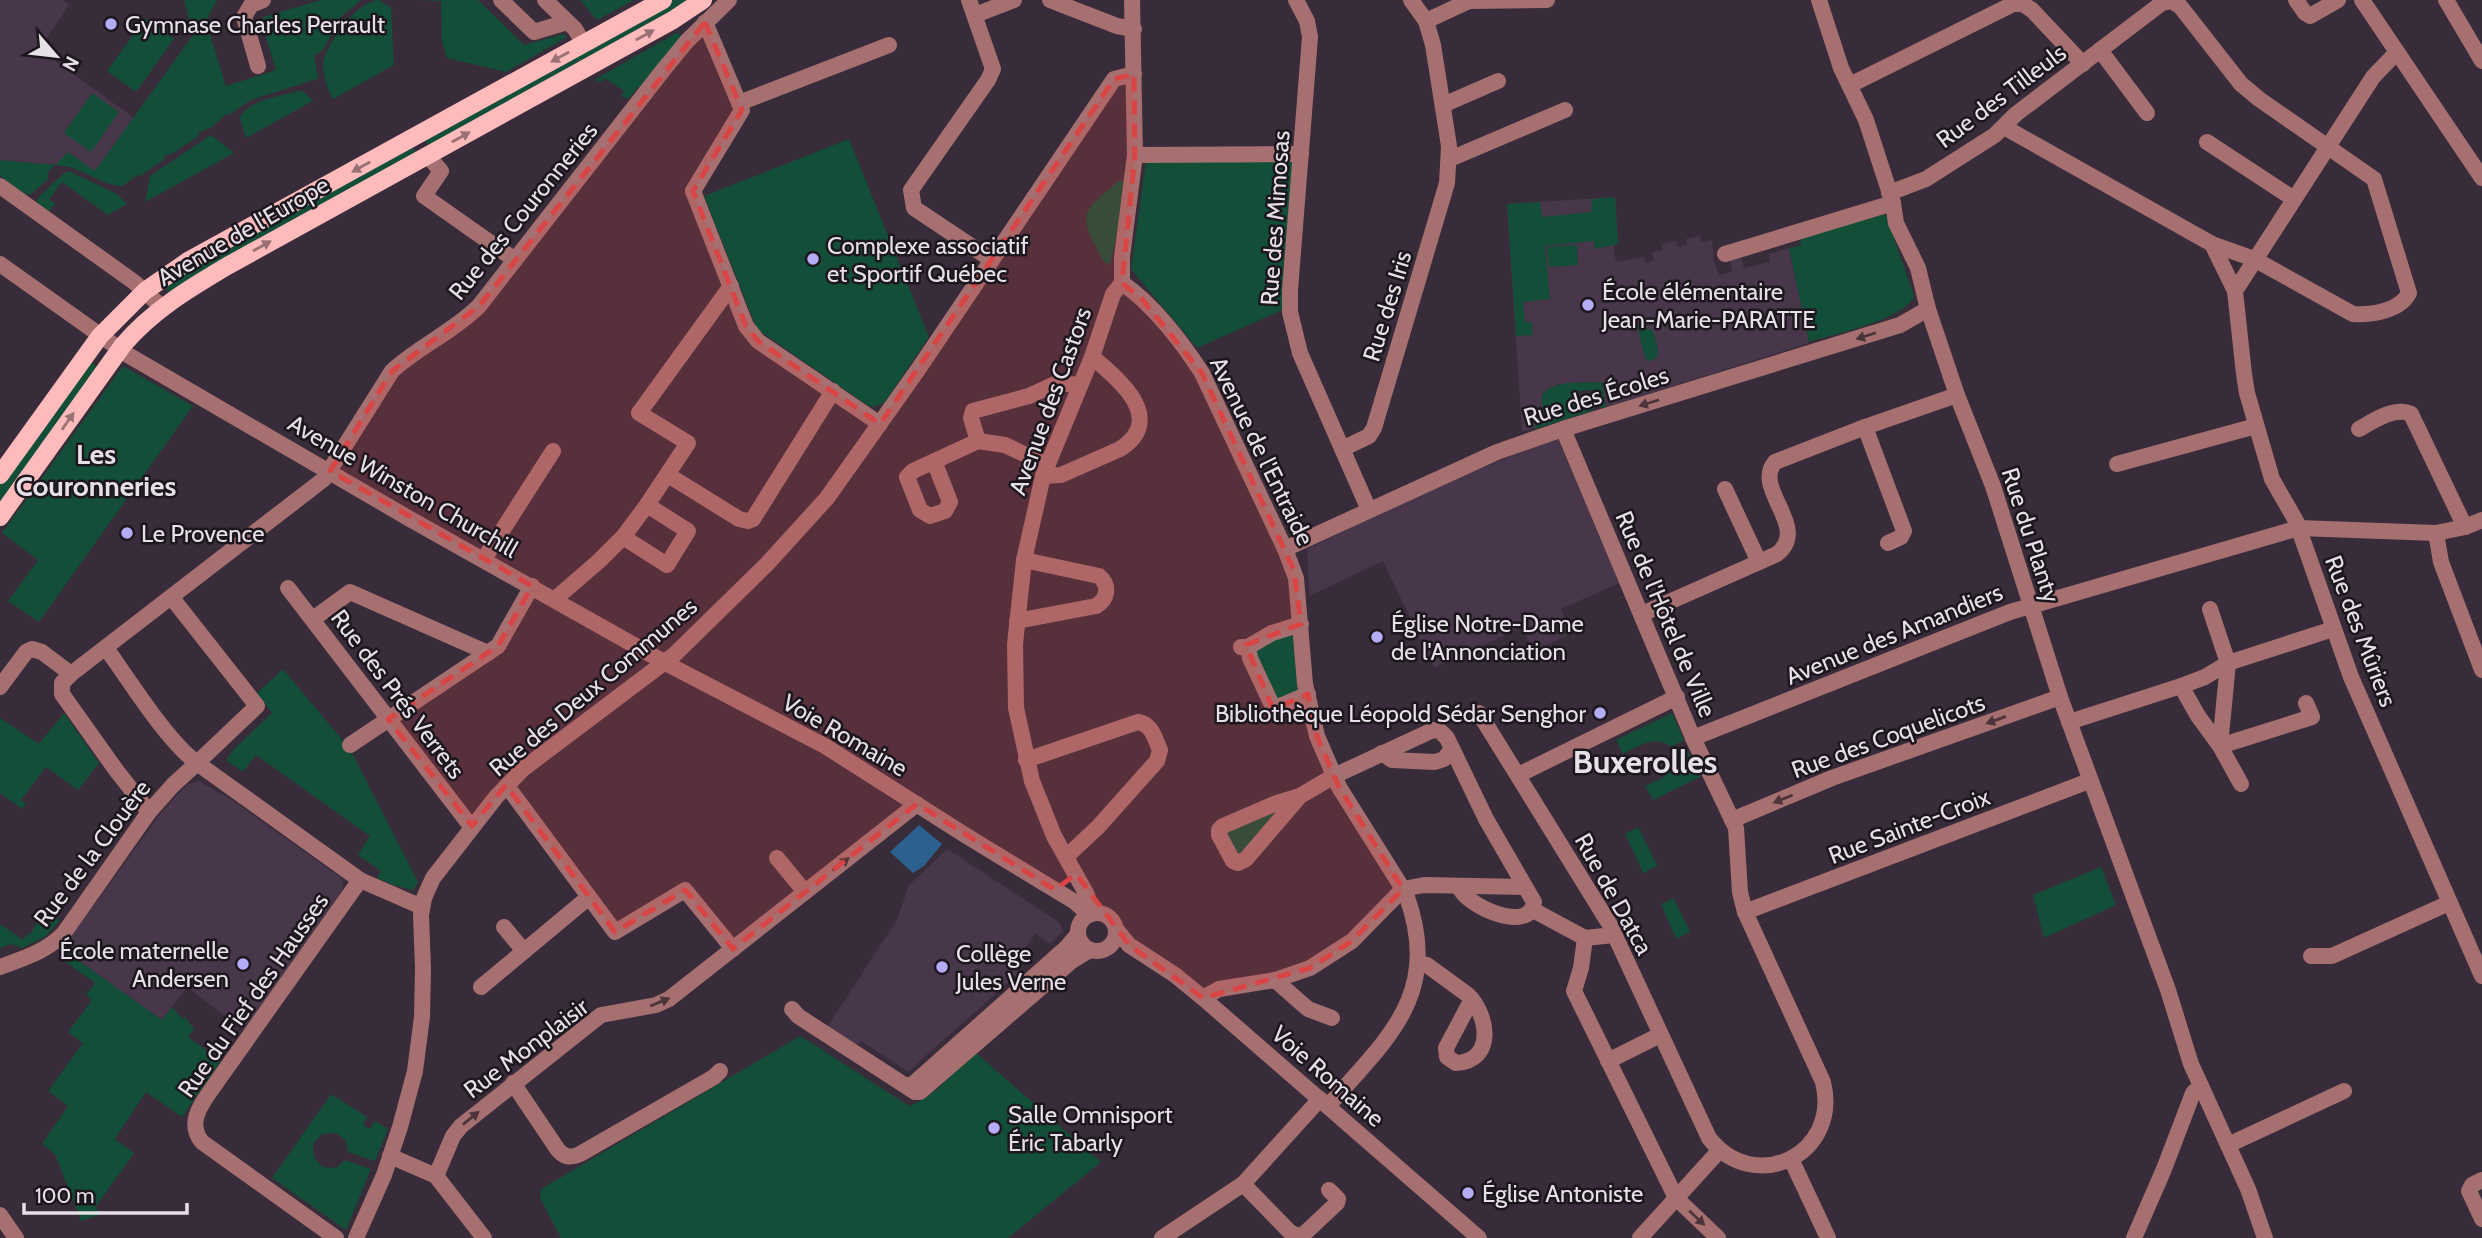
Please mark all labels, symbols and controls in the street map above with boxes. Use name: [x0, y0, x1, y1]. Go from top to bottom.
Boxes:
place label: Gymnase Charles Perrault: [125, 10, 385, 39]
marker: Gymnase Charles Perrault: [103, 16, 119, 32]
north arrow: [21, 21, 91, 91]
one-way arrow: [636, 29, 655, 41]
street label: Rue des Tilleuls: [1930, 38, 2072, 154]
one-way arrow: [551, 51, 570, 63]
text: N: [57, 52, 84, 75]
street label: Rue des Couronneries: [442, 116, 604, 306]
street label: Rue des Mimosas: [1254, 129, 1296, 306]
one-way arrow: [452, 131, 472, 143]
one-way arrow: [351, 161, 371, 173]
street label: Avenue de l'Europe: [152, 170, 334, 292]
place label: Complexe associatif et Sportif Québec: [827, 231, 1028, 288]
one-way arrow: [252, 240, 272, 252]
street label: Rue des Iris: [1356, 247, 1418, 365]
marker: Complexe associatif et Sportif Québec: [805, 251, 821, 267]
place label: École élémentaire Jean-Marie-PARATTE: [1601, 277, 1816, 334]
marker: École élémentaire Jean-Marie-PARATTE: [1580, 297, 1596, 313]
street label: Avenue des Castors: [1003, 303, 1097, 499]
one-way arrow: [1855, 331, 1876, 341]
street label: Avenue de l'Entraide: [1204, 352, 1320, 550]
street label: Rue des Écoles: [1520, 360, 1672, 432]
one-way arrow: [1638, 398, 1659, 409]
street label: Avenue Winston Churchill: [283, 408, 523, 564]
one-way arrow: [61, 412, 75, 430]
district label: Les Couronneries: [16, 437, 176, 503]
street label: Rue du Planty: [1996, 464, 2066, 606]
street label: Rue de l'Hôtel de Ville: [1609, 506, 1723, 722]
place label: Le Provence: [141, 519, 265, 548]
marker: Le Provence: [119, 525, 135, 541]
street label: Rue des Mûriers: [2319, 551, 2403, 711]
street label: Avenue des Amandiers: [1781, 577, 2007, 691]
street label: Rue des Deux Communes: [483, 592, 703, 782]
street label: Rue des Prés Verrets: [325, 604, 471, 784]
place label: Église Notre-Dame de l'Annonciation: [1391, 609, 1584, 666]
marker: Église Notre-Dame de l'Annonciation: [1369, 629, 1385, 645]
street label: Rue des Coquelicots: [1787, 687, 1989, 784]
street label: Voie Romaine: [777, 688, 913, 782]
place label: Bibliothèque Léopold Sédar Senghor: [1215, 699, 1586, 728]
marker: Bibliothèque Léopold Sédar Senghor: [1592, 705, 1608, 721]
one-way arrow: [1985, 715, 2006, 726]
district label: Buxerolles: [1573, 742, 1717, 781]
street label: Rue de la Clouère: [27, 774, 157, 932]
street label: Rue Sainte-Croix: [1824, 782, 1994, 870]
one-way arrow: [1772, 794, 1793, 805]
street label: Rue de Datca: [1569, 828, 1659, 960]
one-way arrow: [832, 857, 849, 872]
street label: Rue du Fief des Hausses: [172, 887, 335, 1103]
place label: École maternelle Andersen: [60, 936, 229, 993]
place label: Collège Jules Verne: [955, 939, 1066, 996]
marker: École maternelle Andersen: [235, 956, 251, 972]
marker: Collège Jules Verne: [934, 959, 950, 975]
street label: Rue Monplaisir: [458, 991, 594, 1104]
one-way arrow: [650, 996, 671, 1007]
street label: Voie Romaine: [1266, 1019, 1390, 1133]
place label: Salle Omnisport Éric Tabarly: [1008, 1100, 1172, 1157]
one-way arrow: [461, 1111, 479, 1126]
marker: Salle Omnisport Éric Tabarly: [986, 1120, 1002, 1136]
scale bar: [24, 1172, 187, 1216]
place label: Église Antoniste: [1482, 1179, 1643, 1208]
text: 100 m: [35, 1183, 94, 1208]
marker: Église Antoniste: [1460, 1185, 1476, 1201]
one-way arrow: [1688, 1210, 1705, 1226]

